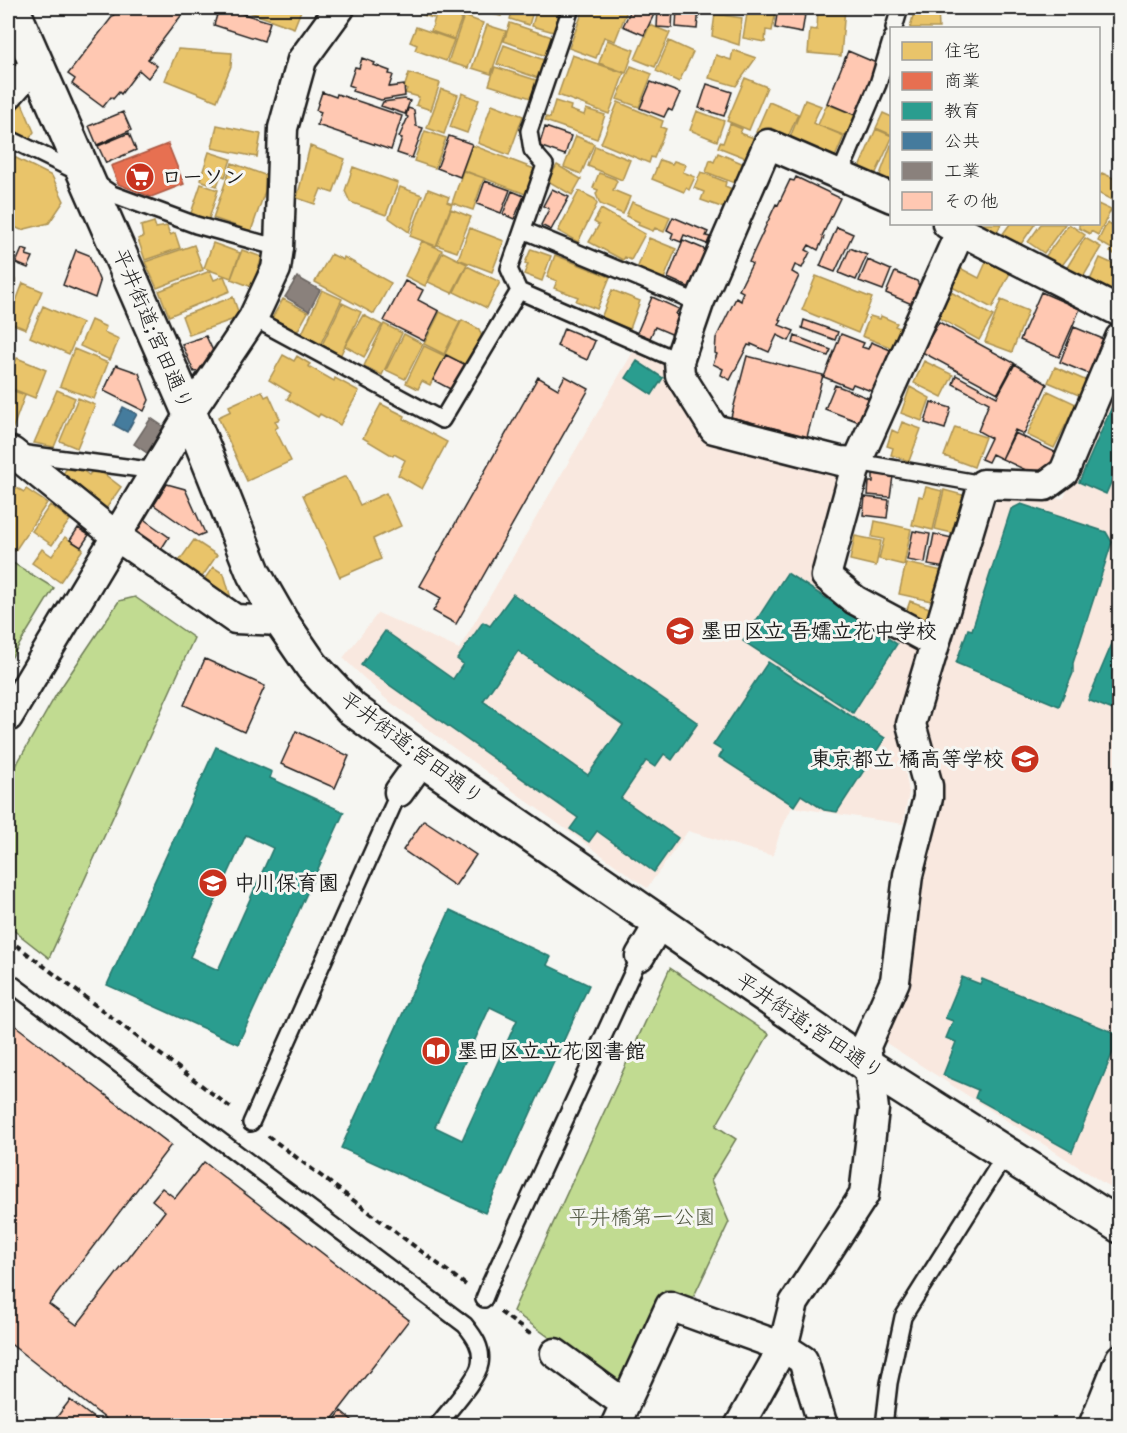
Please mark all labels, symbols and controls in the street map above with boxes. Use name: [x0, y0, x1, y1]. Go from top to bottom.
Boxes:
legend: [890, 27, 1100, 225]
text: 住宅: [944, 40, 980, 62]
text: 商業: [944, 70, 980, 92]
text: 教育: [944, 100, 980, 122]
text: 公共: [944, 130, 980, 152]
text: 工業: [944, 160, 980, 182]
supermarket icon: ローソン: [124, 161, 156, 193]
place label: ローソン: [161, 164, 245, 189]
text: その他: [944, 190, 998, 212]
street label: 平井街道;宮田通り: [108, 244, 199, 413]
school or university icon: 墨田区立 吾嬬立花中学校: [664, 615, 696, 647]
place label: 墨田区立 吾嬬立花中学校: [701, 618, 937, 643]
street label: 平井街道;宮田通り: [336, 685, 489, 810]
school or university icon: 東京都立 橘高等学校: [1009, 743, 1041, 775]
place label: 東京都立 橘高等学校: [810, 746, 1004, 771]
school or university icon: 中川保育園: [197, 867, 229, 899]
place label: 中川保育園: [234, 870, 339, 895]
street label: 平井街道;宮田通り: [731, 967, 889, 1084]
library icon: 墨田区立立花図書館: [420, 1035, 452, 1067]
place label: 墨田区立立花図書館: [457, 1038, 646, 1063]
park label: 平井橋第一公園: [569, 1204, 716, 1229]

